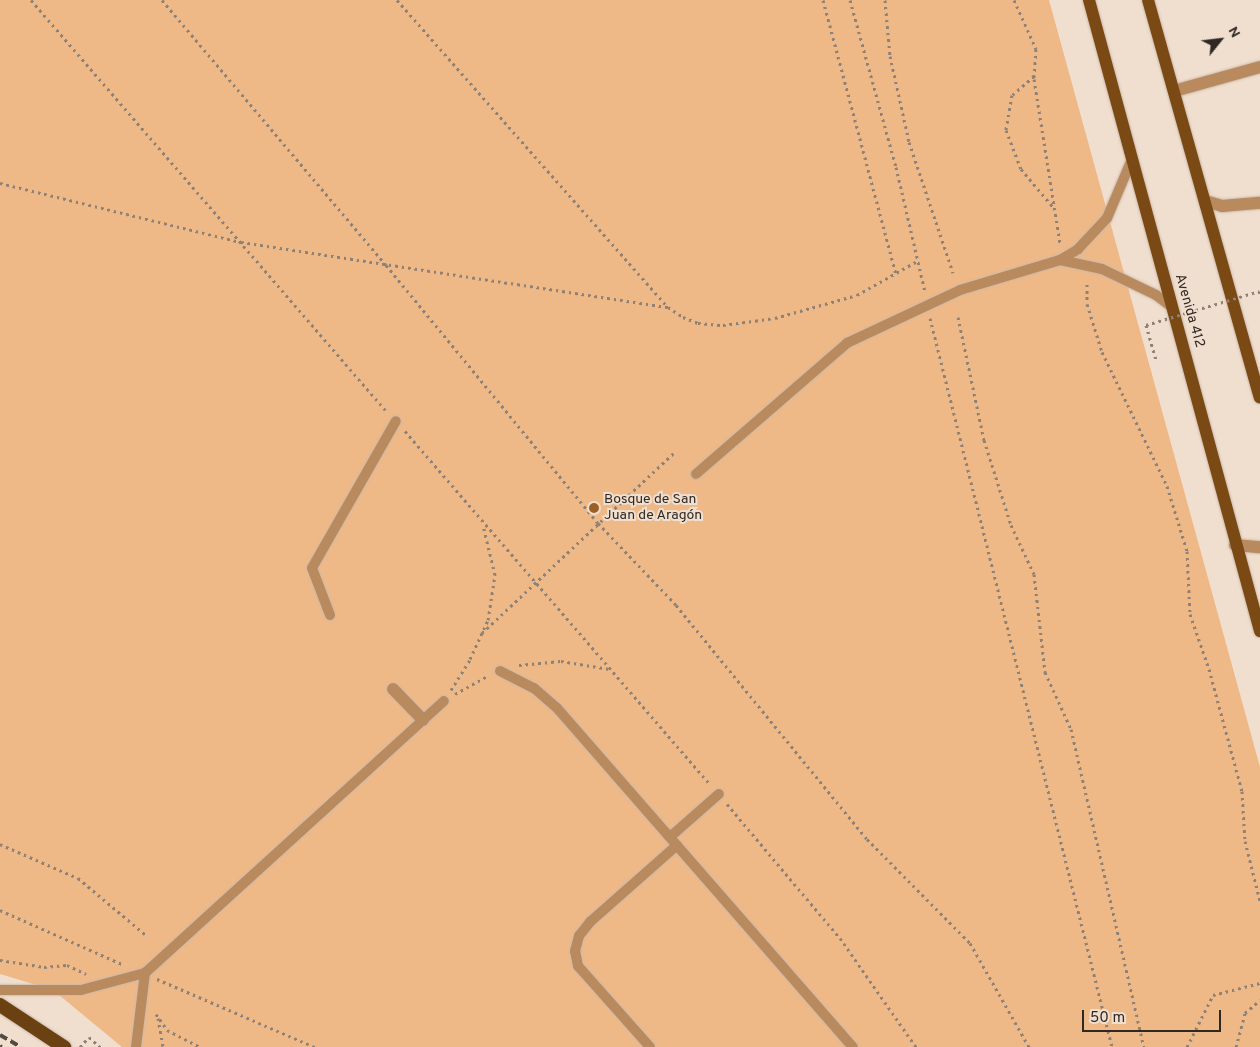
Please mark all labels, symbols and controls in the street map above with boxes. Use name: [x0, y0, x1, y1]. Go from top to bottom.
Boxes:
north arrow: [1195, 15, 1245, 65]
text: N: [1224, 24, 1243, 41]
street label: Avenida 412: [1170, 272, 1208, 350]
place label: Bosque de San Juan de Aragón: [604, 492, 703, 524]
marker: Bosque de San Juan de Aragón: [588, 502, 600, 514]
scale bar: [1085, 1000, 1224, 1032]
text: 50 m: [1090, 1009, 1125, 1028]

